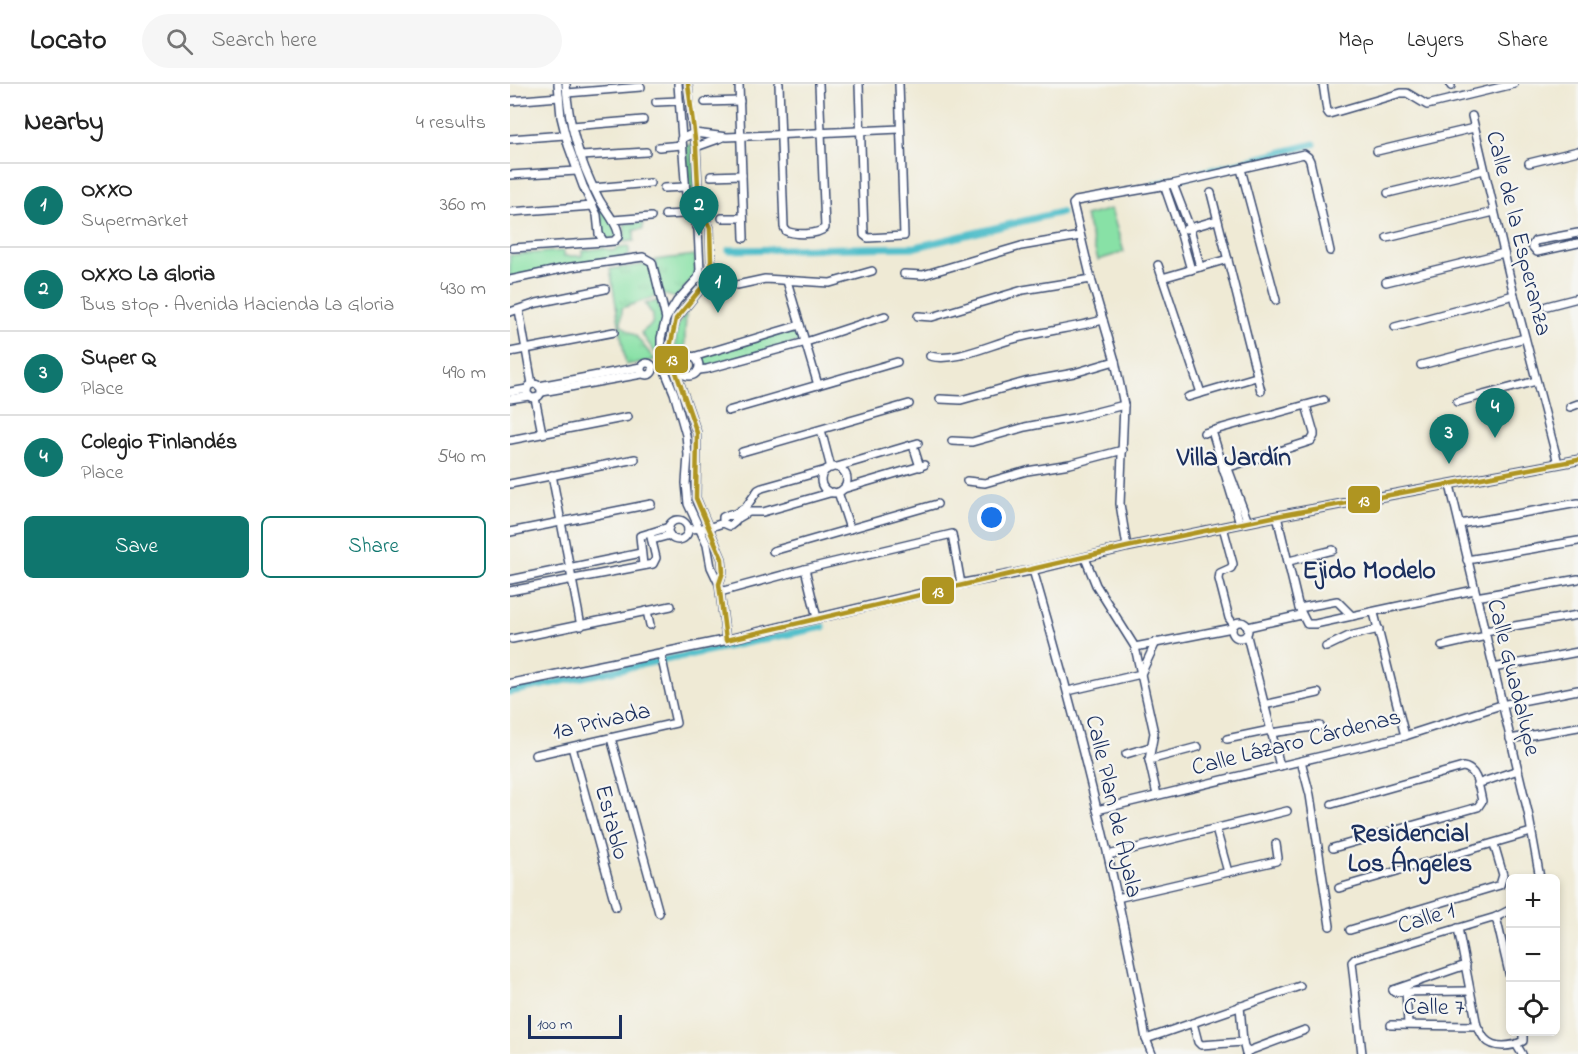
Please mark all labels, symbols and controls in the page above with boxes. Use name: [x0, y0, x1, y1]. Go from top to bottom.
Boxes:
search box: [142, 14, 562, 68]
text: Locato: [30, 21, 106, 62]
icon: search: [163, 25, 196, 58]
text: Search here: [211, 25, 317, 57]
text: Map: [1338, 26, 1374, 56]
text: Layers: [1407, 26, 1464, 56]
text: Share: [1497, 26, 1548, 56]
text: Nearby: [24, 104, 103, 142]
text: 4 results: [416, 109, 486, 138]
street label: Calle de la Esperanza: [1475, 127, 1560, 340]
text: OXXO: [81, 175, 133, 207]
pin: 2: [680, 186, 718, 236]
text: 1: [40, 191, 47, 220]
text: 360 m: [440, 191, 486, 220]
text: Supermarket: [81, 207, 188, 236]
text: OXXO La Gloria: [81, 259, 215, 291]
pin: 1: [698, 264, 738, 313]
text: 2: [39, 275, 48, 304]
text: 430 m: [440, 275, 486, 304]
text: Bus stop · Avenida Hacienda La Gloria: [81, 291, 394, 320]
text: Super Q: [81, 343, 156, 375]
line badge: 13: [654, 345, 689, 374]
text: 13: [666, 349, 678, 373]
text: 3: [39, 359, 48, 388]
text: 490 m: [443, 359, 486, 388]
text: Place: [81, 375, 123, 404]
pin: 4: [1476, 388, 1514, 438]
pin: 3: [1430, 414, 1468, 464]
text: Colegio Finlandés: [81, 427, 237, 459]
district label: Villa Jardín: [1176, 440, 1291, 478]
text: 4: [39, 443, 48, 472]
text: 540 m: [437, 443, 486, 472]
text: Place: [81, 459, 123, 488]
line badge: 13: [1347, 485, 1381, 514]
text: 13: [1358, 490, 1370, 514]
your location: [977, 503, 1006, 532]
button: Save: [24, 516, 249, 578]
button: Share: [261, 516, 486, 578]
district label: Ejido Modelo: [1302, 553, 1436, 591]
line badge: 13: [921, 576, 955, 605]
text: 13: [932, 581, 944, 605]
street label: Calle Guadalupe: [1476, 595, 1549, 760]
street label: 1a Privada: [549, 694, 654, 751]
street label: Calle Lázaro Cárdenas: [1188, 700, 1405, 786]
street label: Calle Plan de Ayala: [1074, 712, 1151, 902]
street label: Establo: [584, 781, 637, 864]
district label: Residencial Los Ángeles: [1348, 816, 1472, 885]
map controls: [1506, 874, 1560, 1036]
button: +: [1506, 874, 1560, 928]
street label: Calle 1: [1394, 894, 1460, 945]
button: −: [1506, 928, 1560, 982]
button: locate: [1506, 982, 1560, 1036]
street label: Calle 7: [1403, 990, 1465, 1027]
scale bar: [528, 1012, 622, 1040]
text: 100 m: [537, 1013, 572, 1037]

